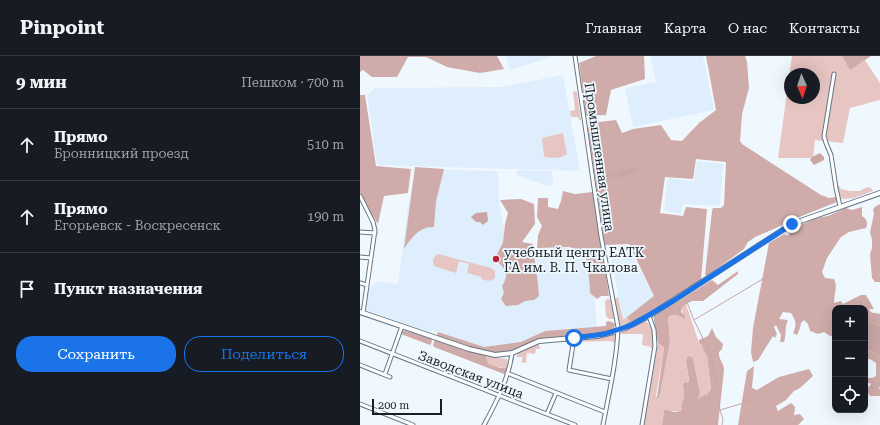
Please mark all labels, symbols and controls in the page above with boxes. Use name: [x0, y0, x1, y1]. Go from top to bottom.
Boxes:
text: Pinpoint: [20, 16, 104, 39]
text: Главная: [585, 20, 642, 36]
text: Карта: [664, 20, 706, 36]
text: О нас: [728, 20, 767, 36]
text: Контакты: [789, 20, 860, 36]
north arrow: [784, 68, 820, 104]
text: 9 мин: [16, 72, 67, 92]
text: Пешком · 700 m: [241, 75, 344, 90]
street label: Промышленная улица: [582, 82, 617, 232]
text: Прямо: [54, 128, 108, 146]
icon: ahead: [16, 134, 38, 156]
text: 510 m: [307, 137, 344, 152]
text: Бронницкий проезд: [54, 146, 189, 161]
text: Прямо: [54, 200, 108, 218]
icon: ahead: [16, 206, 38, 228]
text: 190 m: [307, 209, 344, 224]
route end: [783, 215, 801, 233]
text: Егорьевск - Воскресенск: [54, 218, 221, 233]
place label: учебный центр ЕАТК ГА им. В. П. Чкалова: [504, 245, 645, 275]
marker: учебный центр ЕАТК ГА им. В. П. Чкалова: [491, 254, 501, 264]
icon: arrive: [16, 278, 38, 300]
text: Пункт назначения: [54, 280, 202, 298]
map controls: [832, 305, 868, 413]
button: +: [832, 305, 868, 341]
route start: [565, 329, 583, 347]
button: Сохранить: [16, 336, 176, 372]
button: Поделиться: [184, 336, 344, 372]
button: −: [832, 341, 868, 377]
street label: Заводская улица: [416, 347, 526, 401]
button: locate: [832, 377, 868, 413]
scale bar: [372, 397, 442, 416]
text: 200 m: [378, 399, 409, 412]

